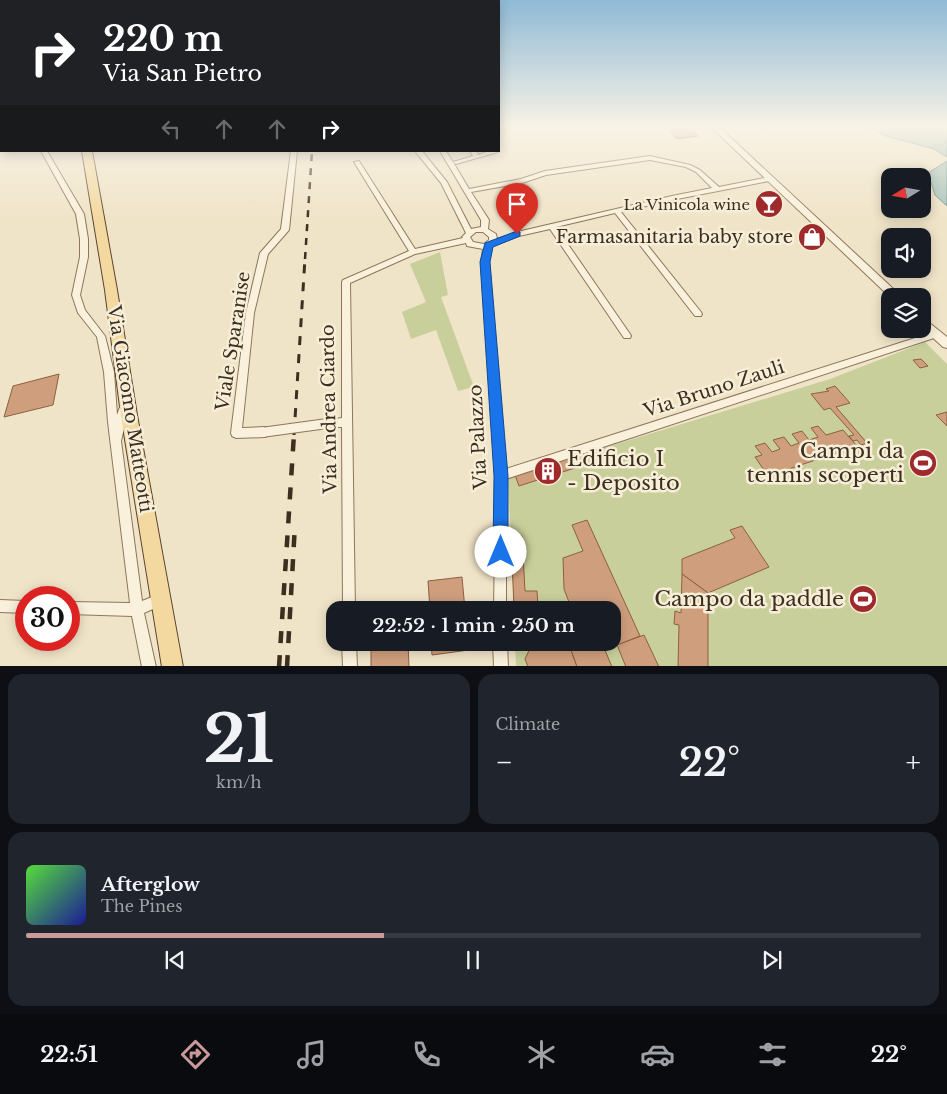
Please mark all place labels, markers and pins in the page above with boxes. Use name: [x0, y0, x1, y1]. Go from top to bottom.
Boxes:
pin: [496, 183, 538, 234]
bar icon: La Vinicola wine: [754, 189, 784, 219]
place label: La Vinicola wine: [623, 195, 750, 214]
shop icon: Farmasanitaria baby store: [797, 222, 827, 252]
place label: Farmasanitaria baby store: [556, 226, 793, 248]
place label: Campi da tennis scoperti: [746, 438, 904, 488]
place label: Edificio I - Deposito: [567, 446, 680, 496]
sports icon: Campi da tennis scoperti: [908, 448, 938, 478]
building icon: Edificio I - Deposito: [533, 456, 563, 486]
sports icon: Campo da paddle: [848, 584, 878, 614]
place label: Campo da paddle: [654, 586, 844, 612]

